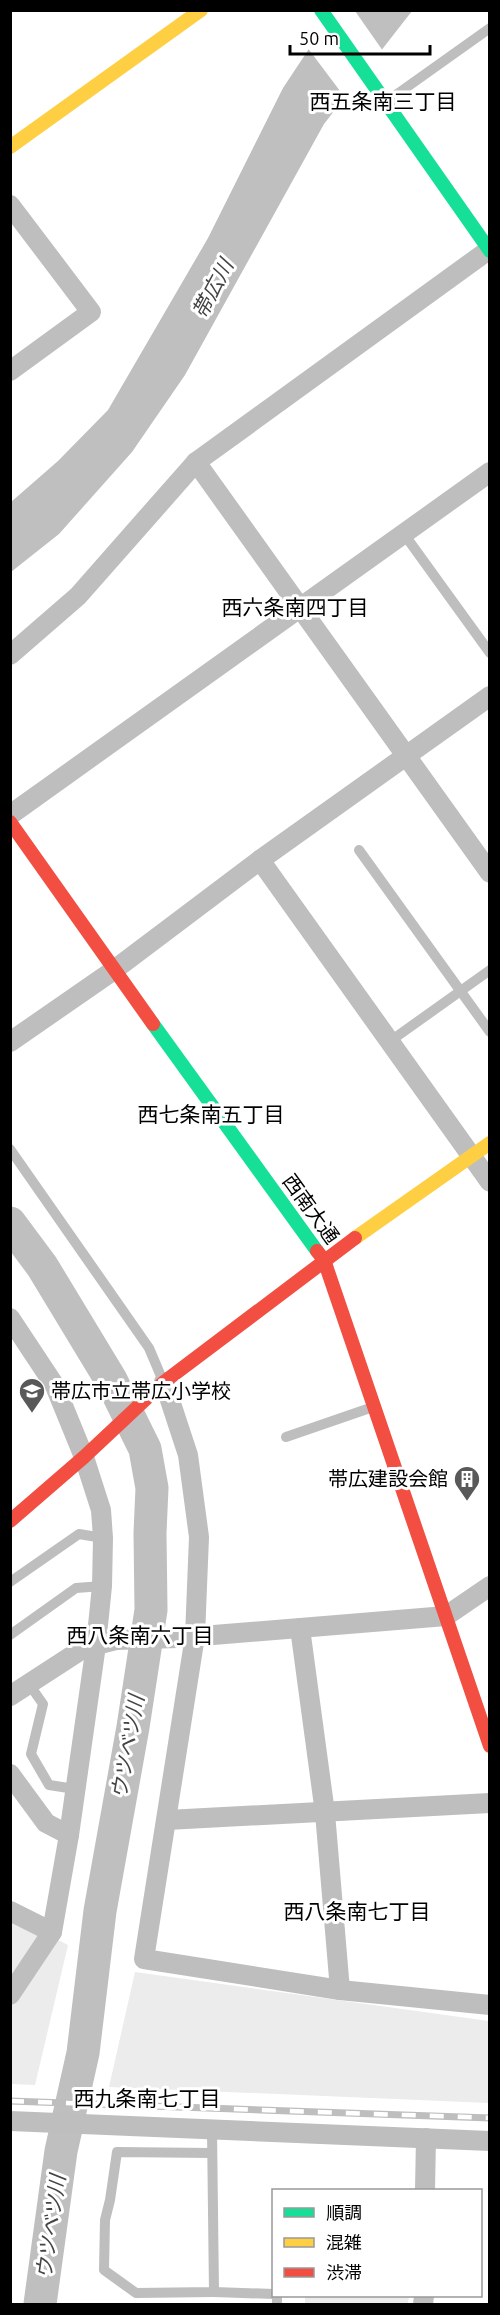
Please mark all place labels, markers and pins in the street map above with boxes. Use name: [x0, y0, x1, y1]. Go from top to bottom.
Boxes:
school or university icon: 帯広市立帯広小学校: [17, 1376, 47, 1414]
place label: 帯広市立帯広小学校: [51, 1379, 231, 1402]
building icon: 帯広建設会館: [452, 1464, 482, 1502]
place label: 帯広建設会館: [328, 1467, 448, 1490]

